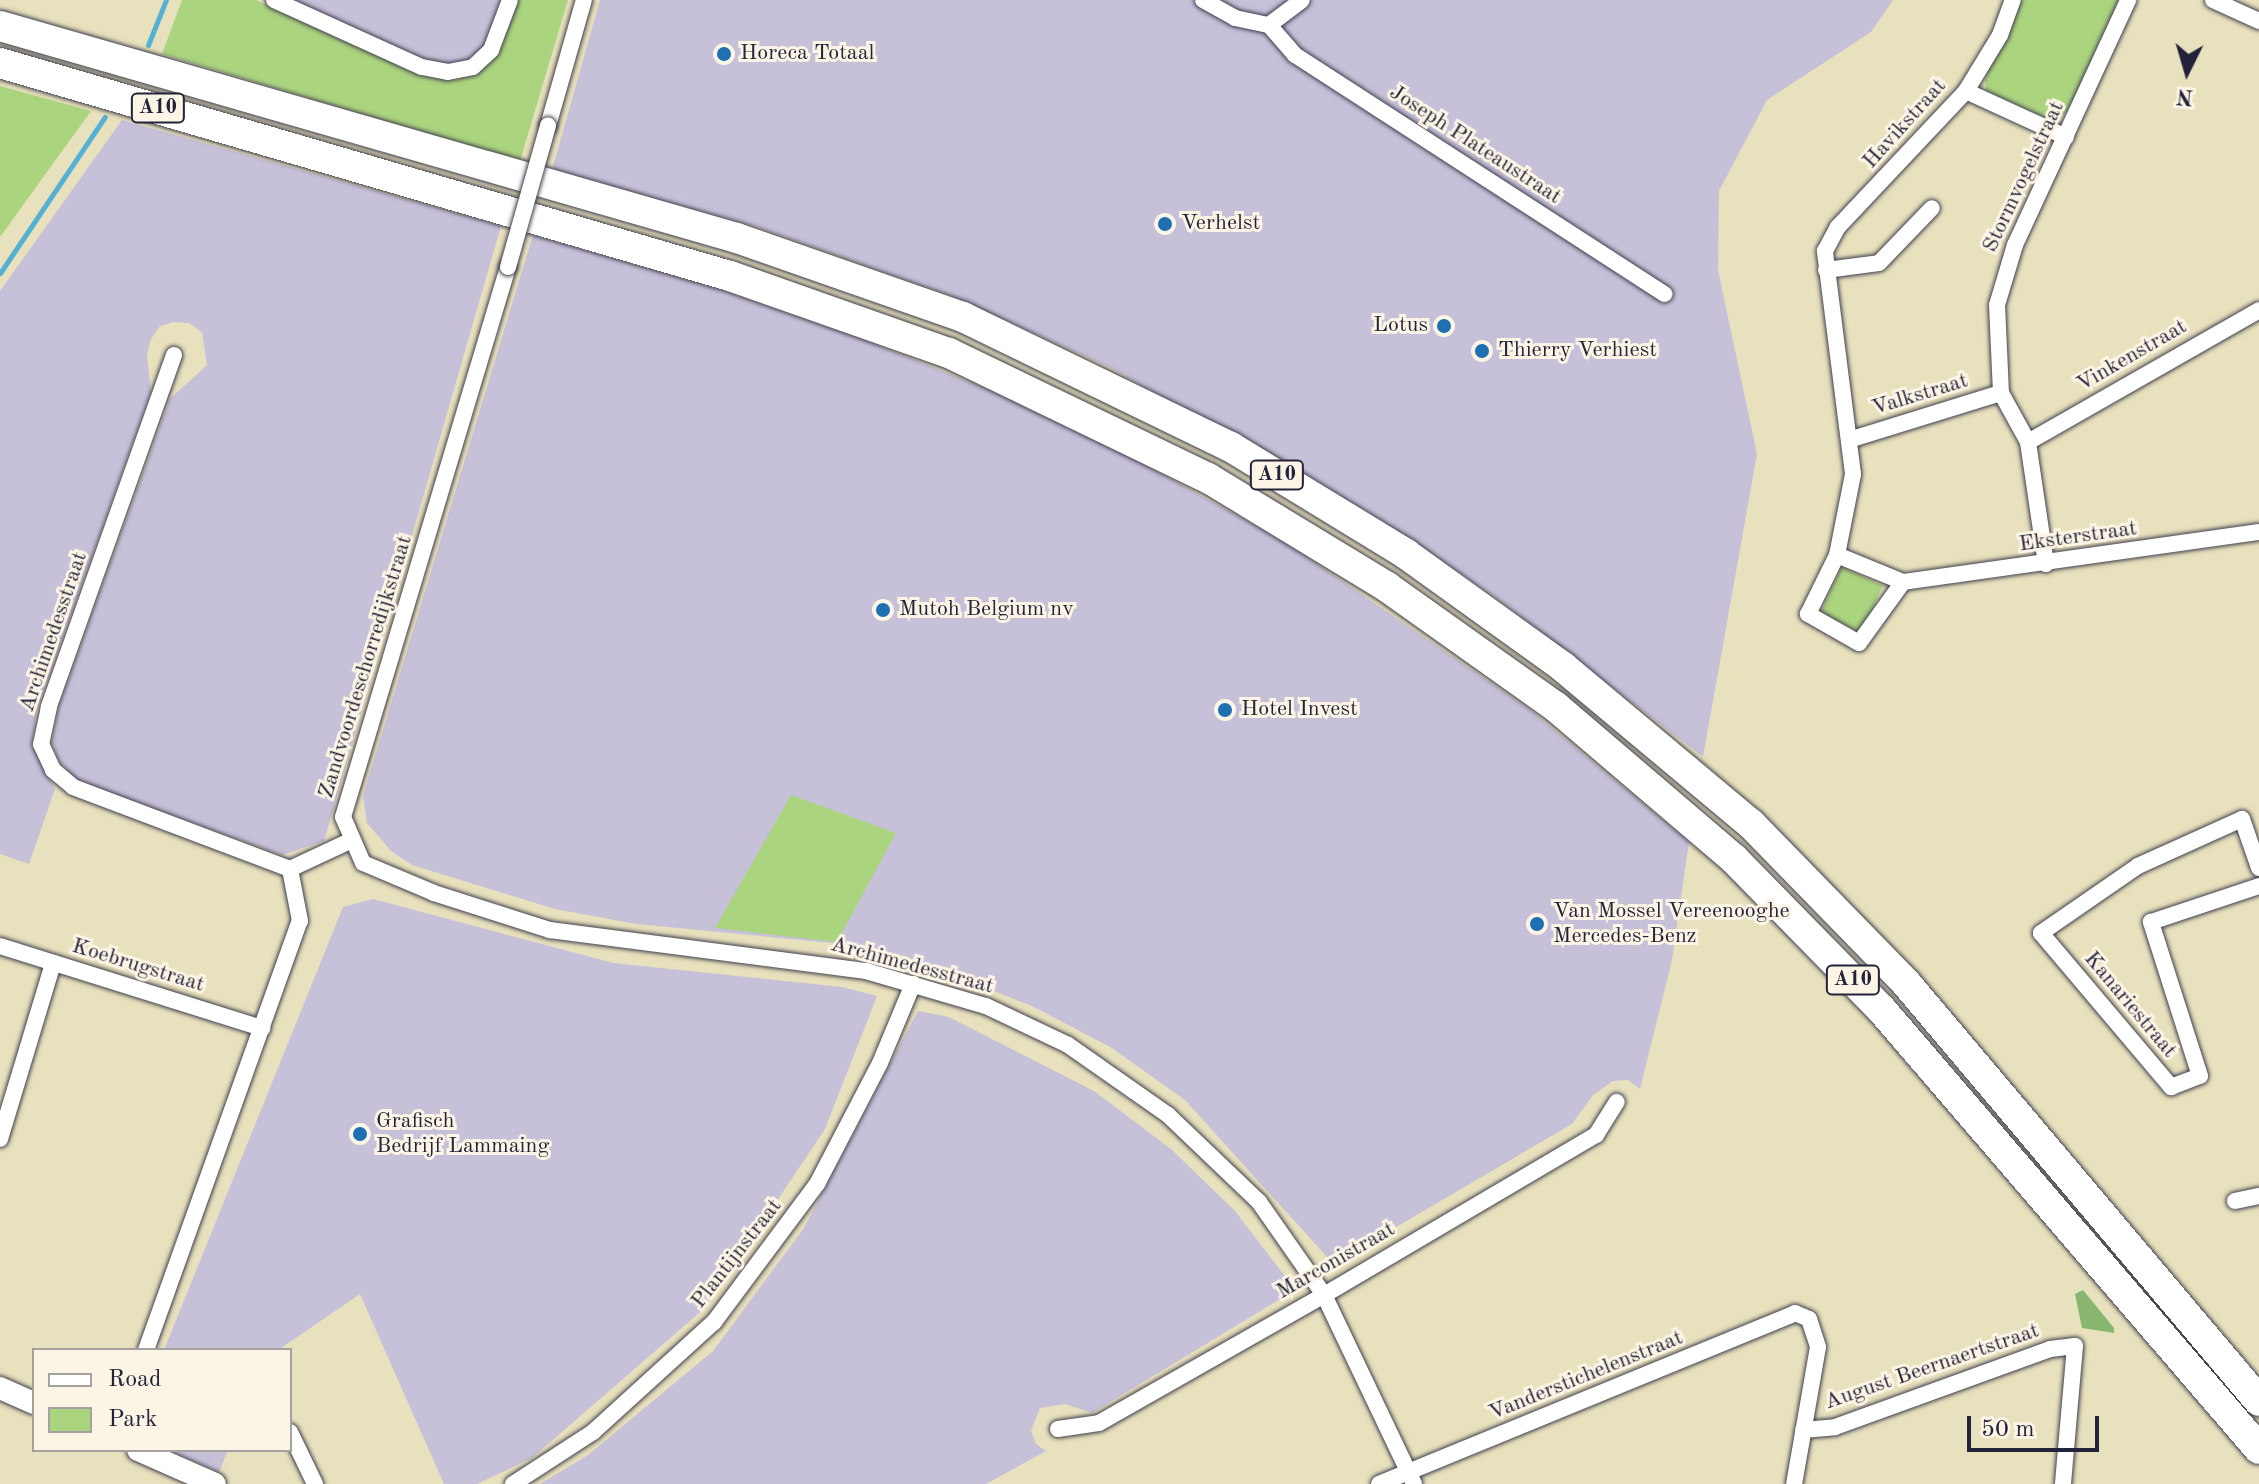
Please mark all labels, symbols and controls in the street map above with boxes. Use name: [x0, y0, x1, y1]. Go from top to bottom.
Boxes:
north arrow: [2147, 32, 2227, 112]
place label: Horeca Totaal: [740, 41, 875, 67]
marker: Horeca Totaal: [715, 45, 733, 63]
street label: Havikstraat: [1858, 73, 1952, 175]
street label: Joseph Plateaustraat: [1384, 79, 1566, 211]
text: N: [2176, 84, 2194, 108]
road number: A10: [130, 92, 186, 124]
street label: Stormvogelstraat: [1977, 97, 2071, 257]
place label: Verhelst: [1181, 211, 1260, 237]
marker: Verhelst: [1156, 215, 1174, 233]
place label: Lotus: [1373, 313, 1428, 339]
street label: Vinkenstraat: [2072, 314, 2192, 398]
marker: Lotus: [1435, 317, 1453, 335]
place label: Thierry Verhiest: [1498, 338, 1657, 364]
marker: Thierry Verhiest: [1473, 342, 1491, 360]
street label: Valkstraat: [1869, 368, 1971, 422]
road number: A10: [1249, 459, 1305, 491]
street label: Eksterstraat: [2017, 516, 2139, 558]
street label: Zandvoordeschorredijkstraat: [313, 532, 419, 802]
street label: Archimedesstraat: [14, 548, 94, 716]
place label: Mutoh Belgium nv: [899, 597, 1074, 623]
marker: Mutoh Belgium nv: [874, 601, 892, 619]
place label: Hotel Invest: [1241, 697, 1358, 723]
marker: Hotel Invest: [1216, 701, 1234, 719]
place label: Van Mossel Vereenooghe Mercedes-Benz: [1553, 898, 1790, 950]
marker: Van Mossel Vereenooghe Mercedes-Benz: [1528, 915, 1546, 933]
street label: Archimedesstraat: [828, 932, 996, 1000]
street label: Koebrugstraat: [68, 933, 208, 999]
street label: Kanariestraat: [2078, 946, 2182, 1064]
road number: A10: [1825, 964, 1881, 996]
place label: Grafisch Bedrijf Lammaing: [376, 1108, 549, 1160]
marker: Grafisch Bedrijf Lammaing: [351, 1125, 369, 1143]
street label: Plantijnstraat: [686, 1194, 788, 1314]
street label: Marconistraat: [1272, 1216, 1400, 1306]
street label: August Beernaertstraat: [1821, 1318, 2043, 1416]
street label: Vanderstichelenstraat: [1485, 1325, 1687, 1427]
legend: [32, 1348, 292, 1452]
text: Road: [108, 1368, 161, 1392]
scale bar: [1971, 1400, 2103, 1450]
text: Park: [108, 1408, 157, 1432]
text: 50 m: [1981, 1418, 2035, 1442]

